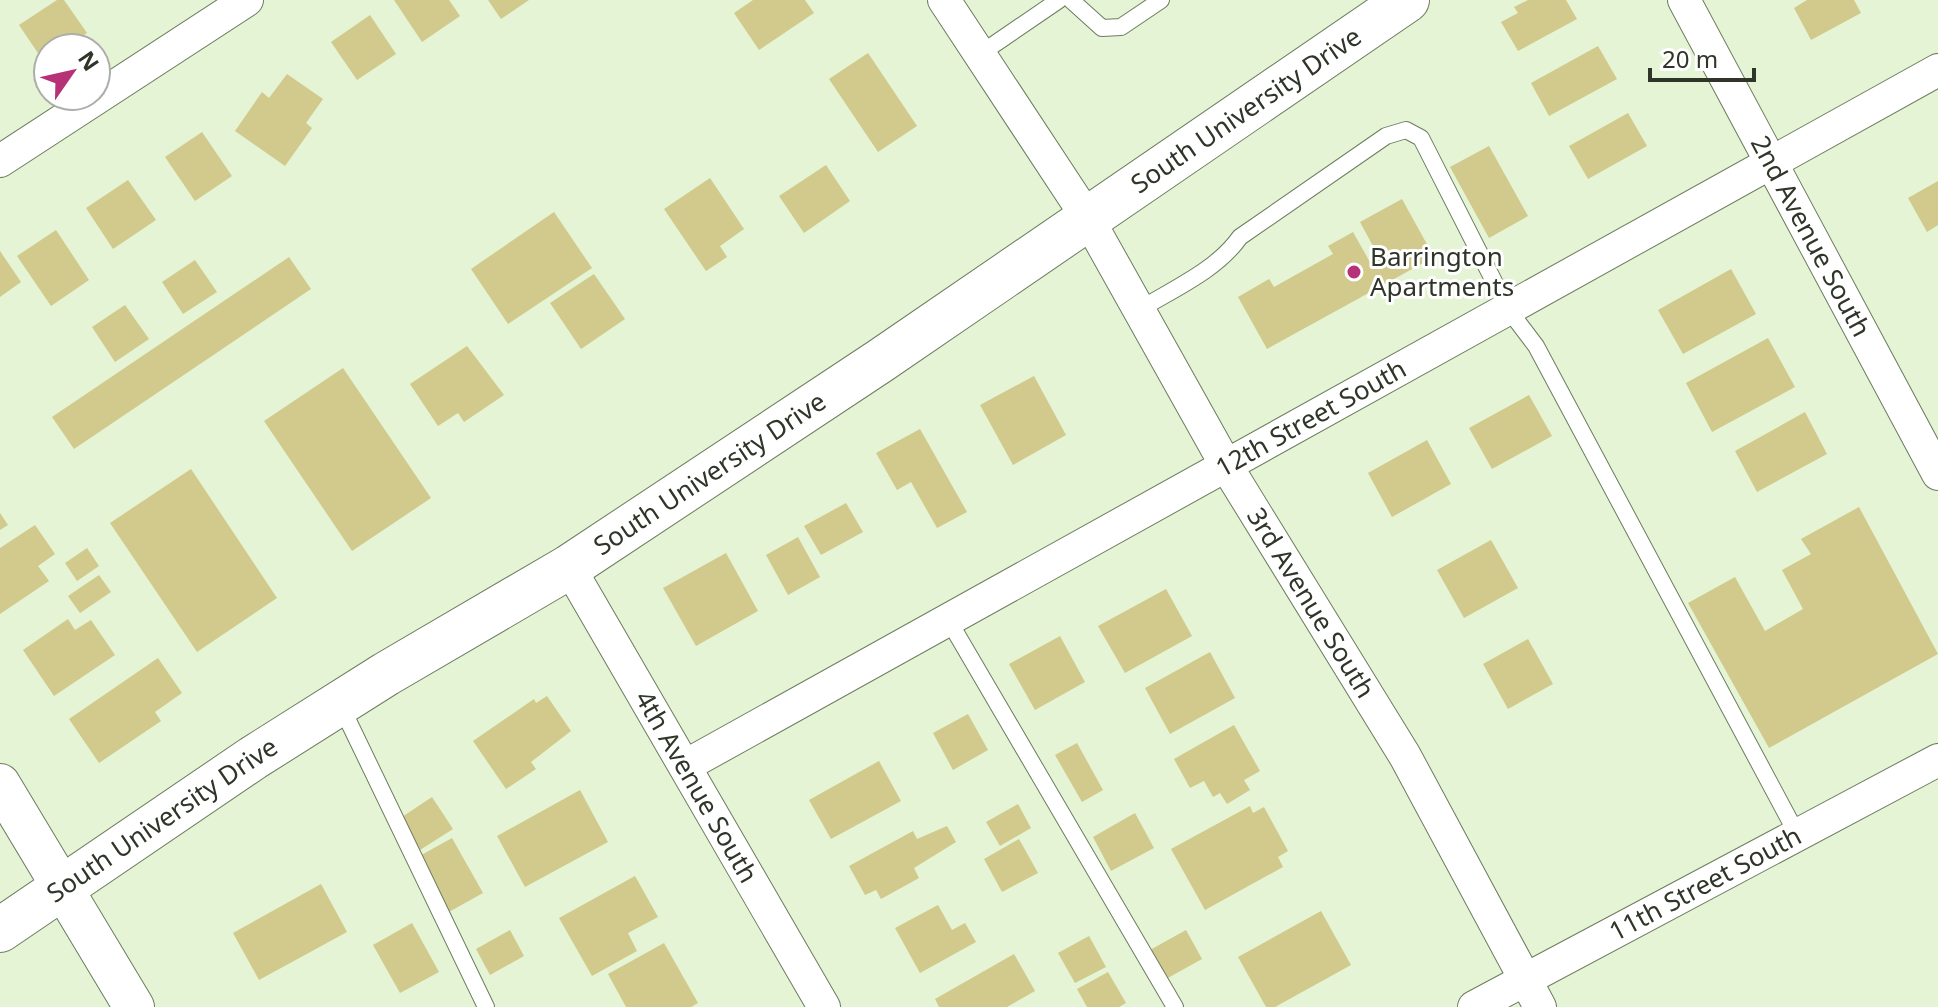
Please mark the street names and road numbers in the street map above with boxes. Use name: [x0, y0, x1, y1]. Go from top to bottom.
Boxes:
street label: South University Drive: [1123, 18, 1368, 201]
street label: 2nd Avenue South: [1743, 129, 1880, 343]
street label: 12th Street South: [1209, 350, 1412, 485]
street label: South University Drive: [586, 383, 832, 563]
street label: 3rd Avenue South: [1239, 500, 1384, 704]
street label: 4th Avenue South: [627, 683, 767, 889]
street label: South University Drive: [39, 728, 284, 910]
street label: 11th Street South: [1602, 817, 1807, 949]

